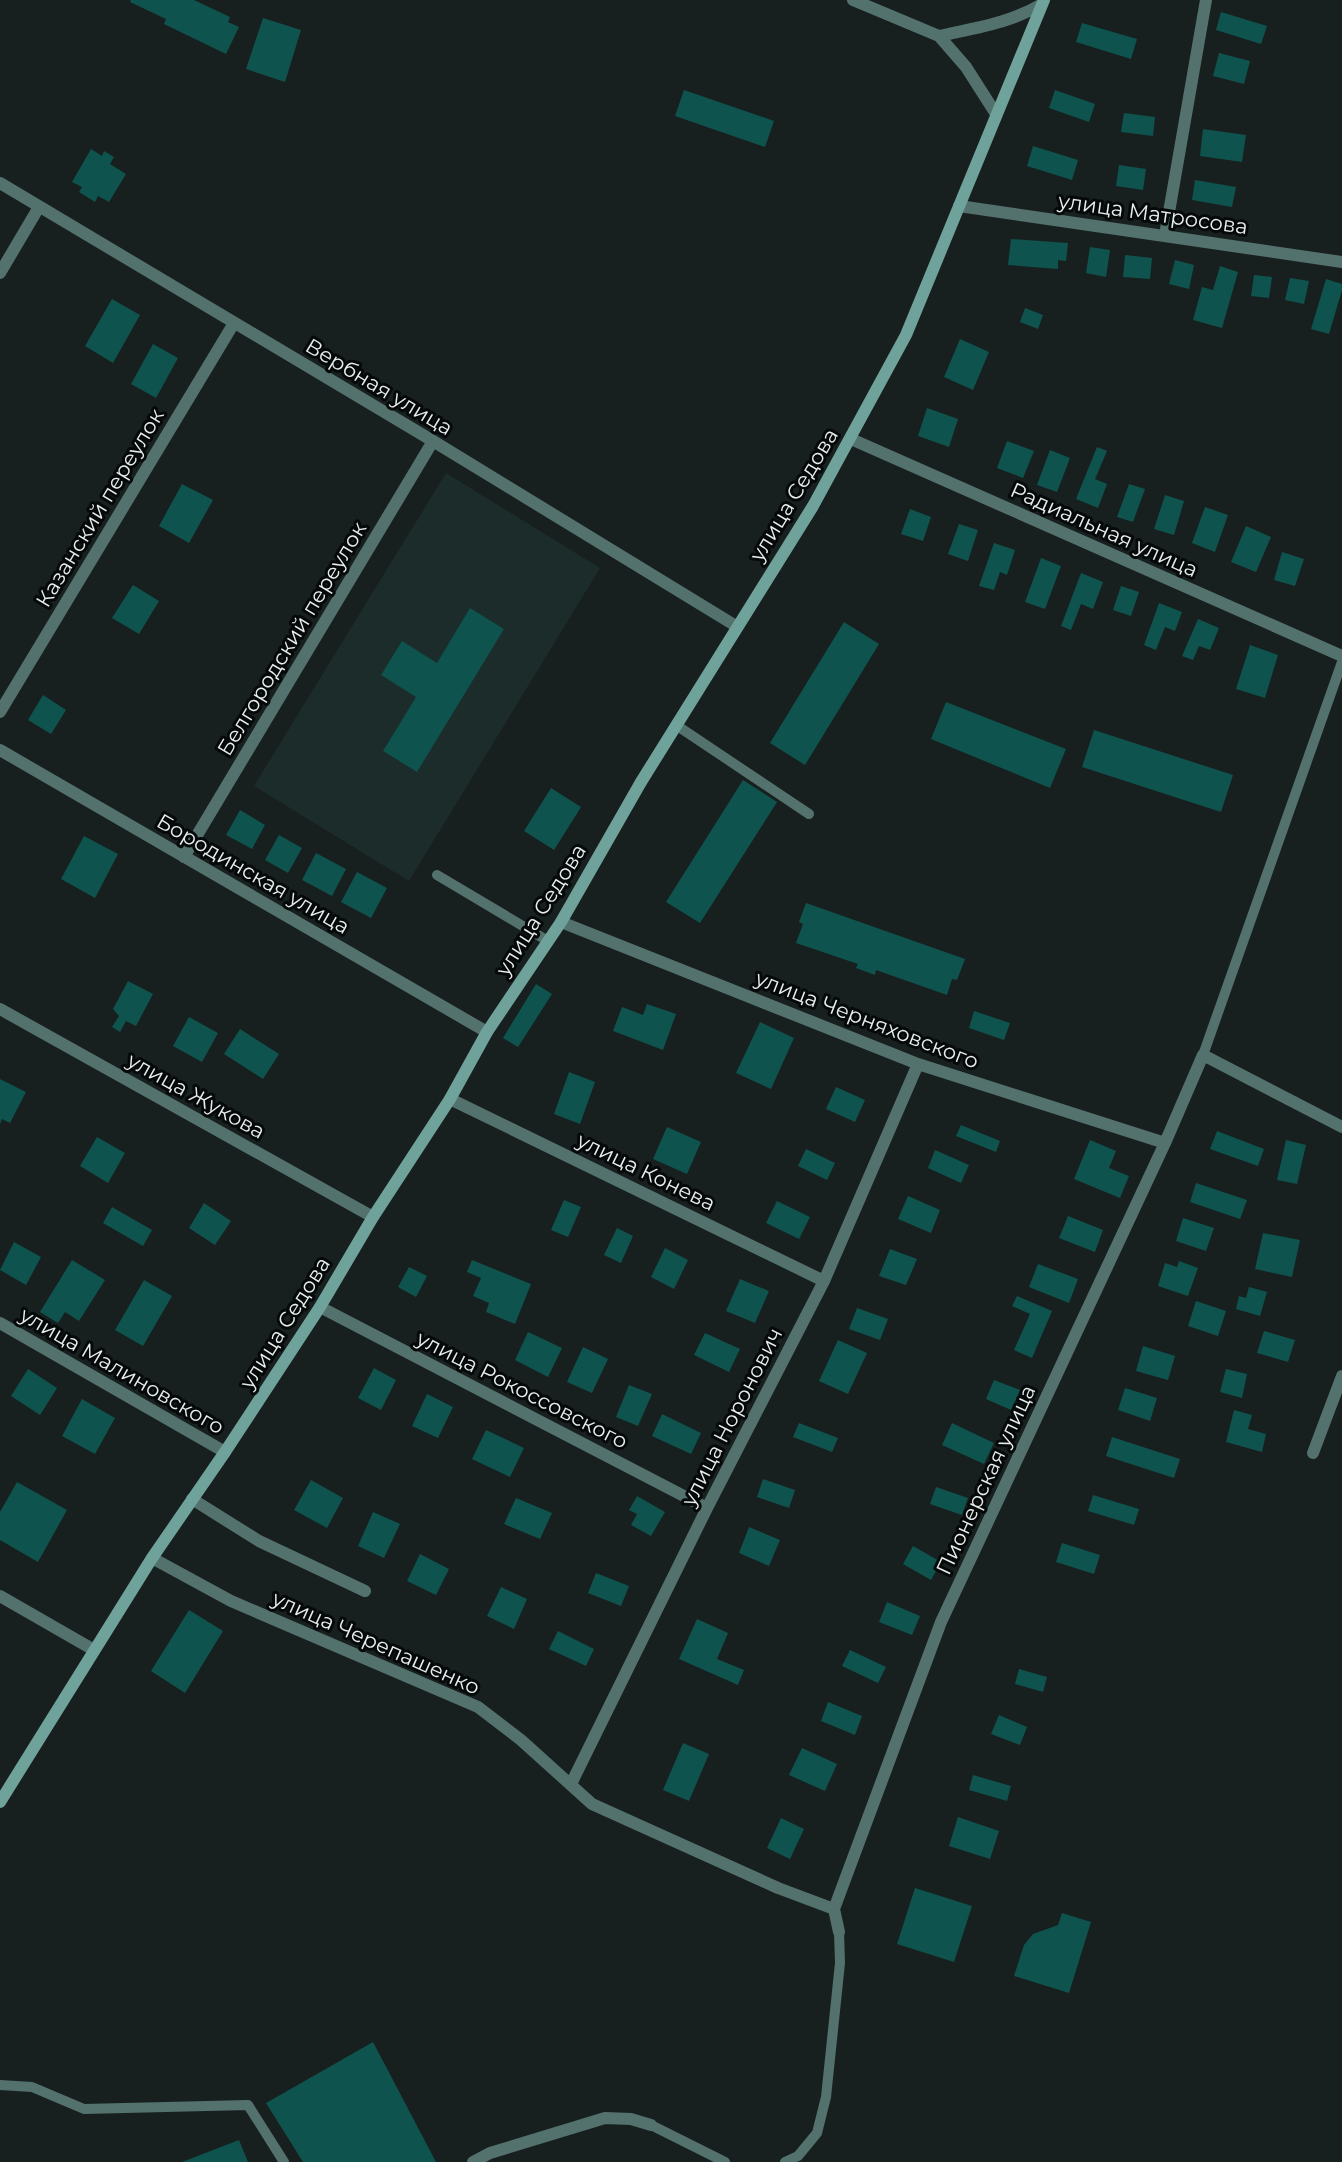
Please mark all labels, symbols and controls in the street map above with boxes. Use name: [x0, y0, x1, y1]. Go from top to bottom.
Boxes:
street label: улица Матросова: [1056, 188, 1249, 239]
street label: Вербная улица: [301, 333, 457, 440]
street label: Казанский переулок: [30, 404, 169, 612]
street label: улица Седова: [744, 424, 843, 566]
street label: Радиальная улица: [1007, 477, 1202, 582]
street label: Белгородский переулок: [212, 517, 371, 760]
street label: Бородинская улица: [152, 808, 354, 939]
street label: улица Седова: [490, 839, 591, 981]
street label: улица Черняховского: [751, 965, 982, 1074]
street label: улица Жукова: [122, 1047, 270, 1144]
street label: улица Конева: [572, 1127, 719, 1216]
street label: улица Седова: [234, 1252, 335, 1394]
street label: улица Малиновского: [15, 1301, 229, 1439]
street label: улица Норонович: [675, 1323, 787, 1511]
street label: улица Рокоссовского: [412, 1325, 632, 1454]
street label: Пионерская улица: [931, 1381, 1041, 1579]
street label: улица Черепашенко: [268, 1585, 484, 1700]

